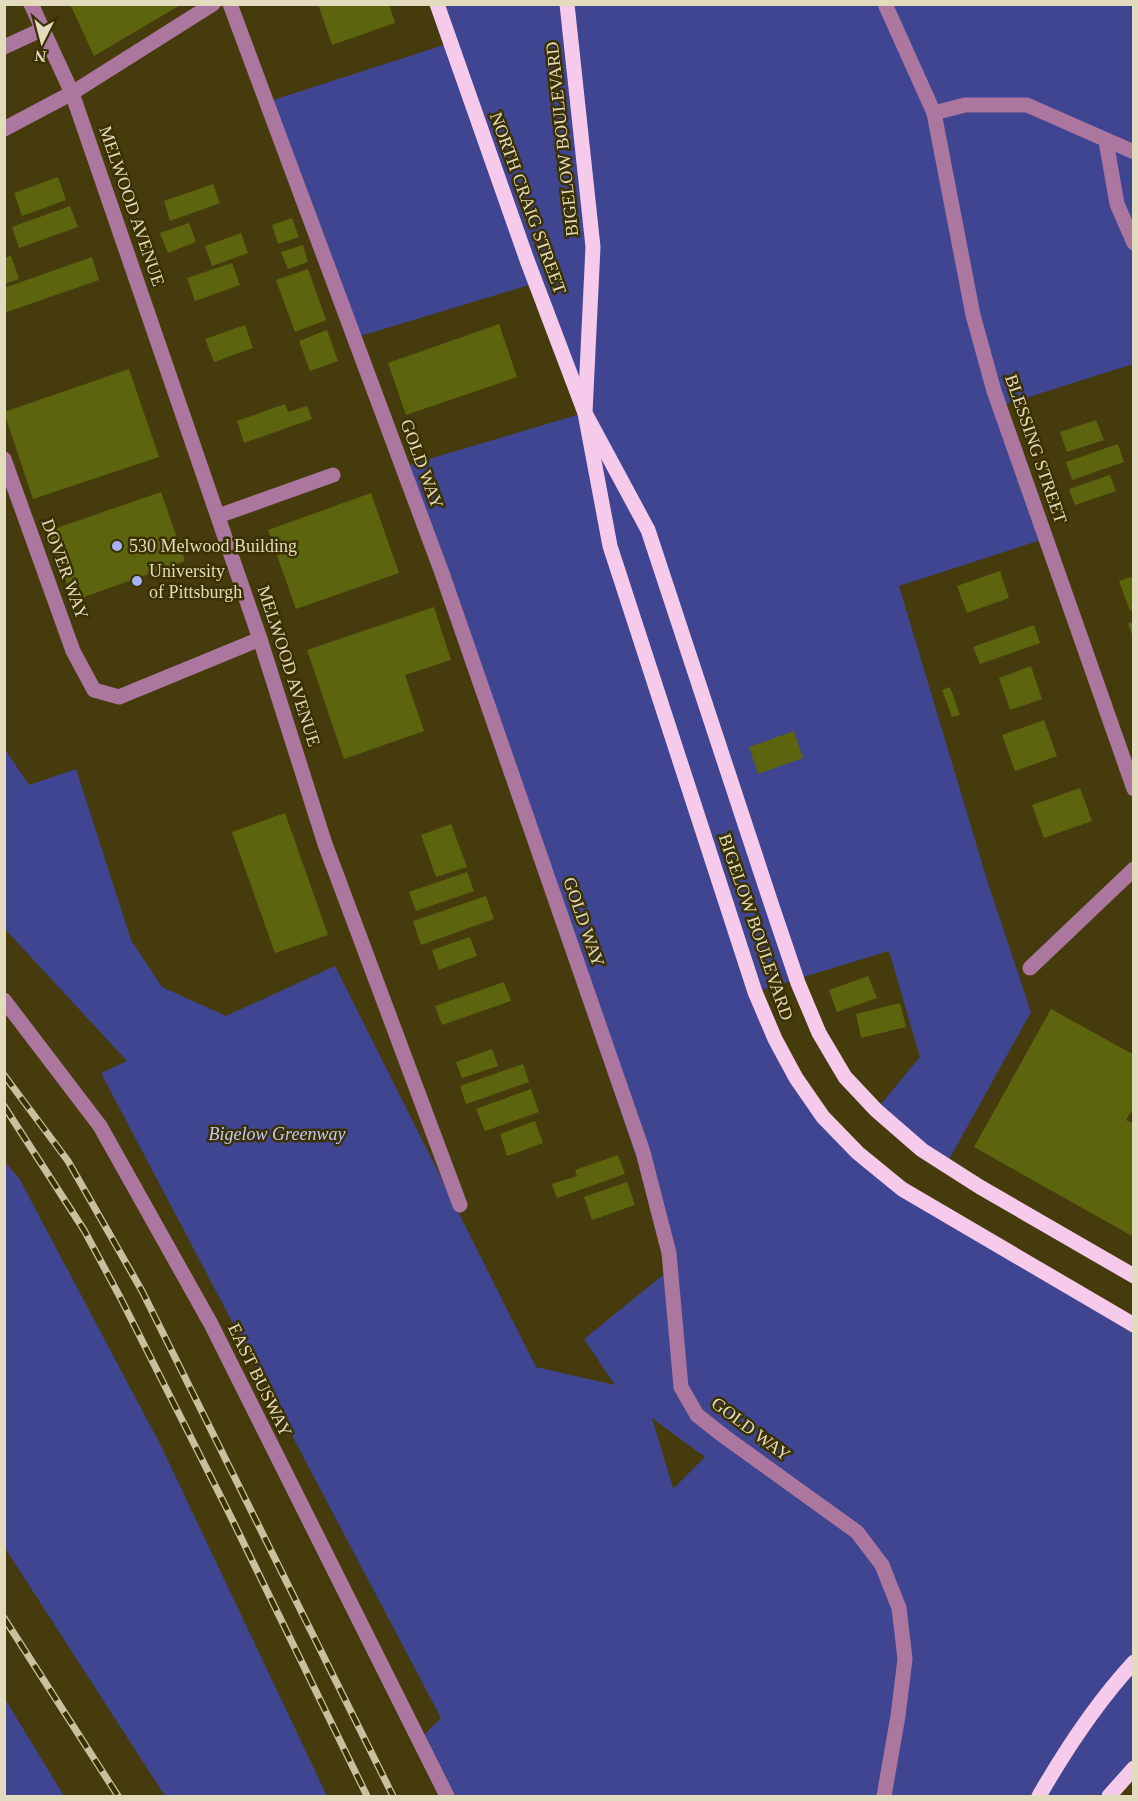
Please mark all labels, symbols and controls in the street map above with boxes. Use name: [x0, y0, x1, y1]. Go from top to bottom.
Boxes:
north arrow: [12, 12, 72, 72]
street label: BIGELOW BOULEVARD: [542, 41, 582, 237]
text: N: [33, 47, 47, 65]
street label: NORTH CRAIG STREET: [486, 109, 570, 297]
street label: MELWOOD AVENUE: [95, 123, 169, 289]
street label: BLESSING STREET: [1001, 372, 1071, 526]
street label: GOLD WAY: [397, 417, 447, 511]
street label: DOVER WAY: [38, 516, 92, 622]
place label: 530 Melwood Building: [129, 536, 297, 556]
marker: 530 Melwood Building: [110, 539, 124, 553]
place label: University of Pittsburgh: [149, 561, 242, 602]
marker: University of Pittsburgh: [130, 574, 144, 588]
street label: MELWOOD AVENUE: [254, 583, 324, 749]
street label: BIGELOW BOULEVARD: [715, 831, 797, 1023]
street label: GOLD WAY: [559, 875, 609, 969]
park label: Bigelow Greenway: [209, 1124, 345, 1144]
street label: EAST BUSWAY: [224, 1320, 296, 1440]
street label: GOLD WAY: [708, 1393, 794, 1465]

